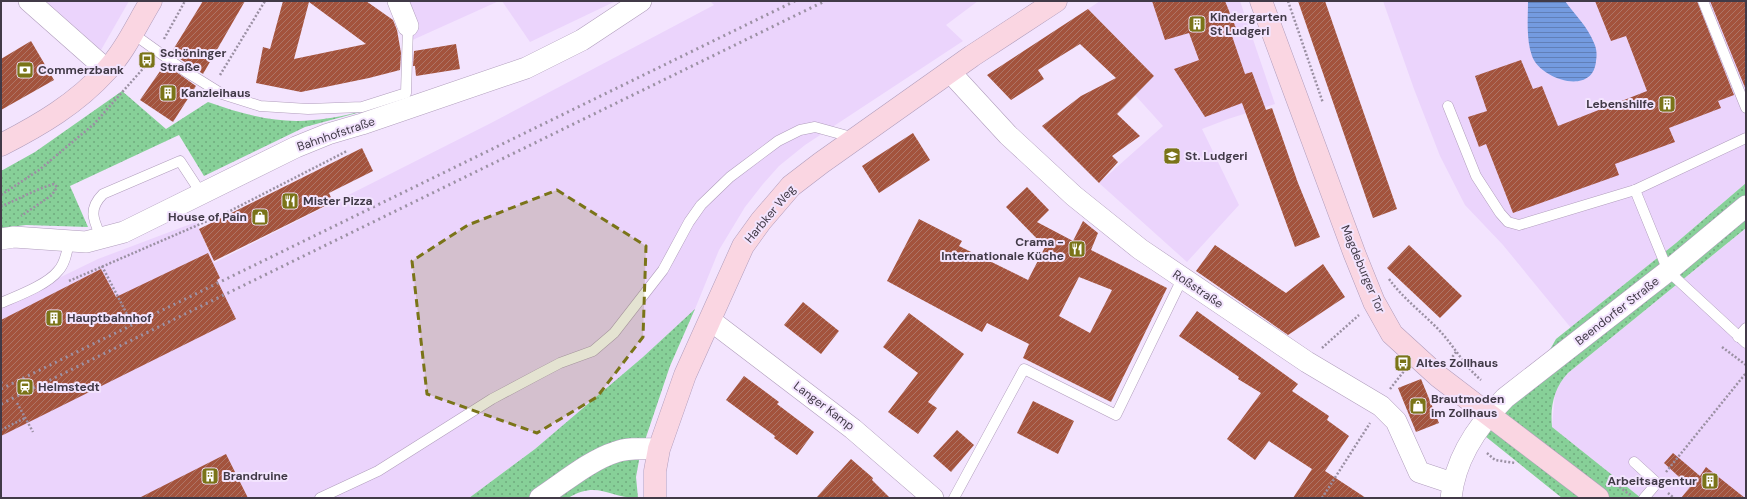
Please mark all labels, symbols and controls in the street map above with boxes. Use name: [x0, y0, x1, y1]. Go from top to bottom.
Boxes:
place label: Kindergarten St Ludgeri: [1210, 9, 1287, 39]
building icon: Kindergarten St Ludgeri: [1187, 14, 1207, 34]
place label: Schöninger Straße: [160, 45, 227, 75]
bus stop icon: Schöninger Straße: [137, 50, 157, 70]
bank icon: Commerzbank: [15, 60, 35, 80]
place label: Commerzbank: [38, 62, 124, 78]
building icon: Kanzleihaus: [158, 83, 178, 103]
place label: Kanzleihaus: [181, 85, 251, 101]
building icon: Lebenshilfe: [1657, 94, 1677, 114]
place label: Lebenshilfe: [1586, 96, 1654, 112]
street label: Bahnhofstraße: [295, 113, 377, 155]
school or university icon: St. Ludgeri: [1162, 146, 1182, 166]
place label: St. Ludgeri: [1185, 148, 1248, 164]
street label: Harbker Weg: [741, 181, 799, 246]
restaurant icon: Mister Pizza: [280, 191, 300, 211]
place label: Mister Pizza: [303, 193, 373, 209]
shop icon: House of Pain: [250, 207, 270, 227]
place label: House of Pain: [168, 209, 247, 225]
street label: Magdeburger Tor: [1337, 223, 1389, 316]
place label: Crama - Internationale Küche: [941, 234, 1064, 264]
restaurant icon: Crama - Internationale Küche: [1067, 239, 1087, 259]
street label: Roßstraße: [1170, 266, 1227, 312]
street label: Beendorfer Straße: [1572, 273, 1662, 349]
building icon: Hauptbahnhof: [44, 308, 64, 328]
place label: Hauptbahnhof: [67, 310, 152, 326]
bus stop icon: Altes Zollhaus: [1393, 353, 1413, 373]
place label: Altes Zollhaus: [1416, 355, 1498, 371]
station icon: Helmstedt: [15, 377, 35, 397]
street label: Langer Kamp: [790, 378, 858, 434]
place label: Helmstedt: [38, 379, 100, 395]
place label: Brautmoden im Zollhaus: [1431, 391, 1504, 421]
shop icon: Brautmoden im Zollhaus: [1408, 396, 1428, 416]
building icon: Brandruine: [200, 466, 220, 486]
place label: Brandruine: [223, 468, 288, 484]
building icon: Arbeitsagentur: [1700, 471, 1720, 491]
place label: Arbeitsagentur: [1608, 473, 1697, 489]

